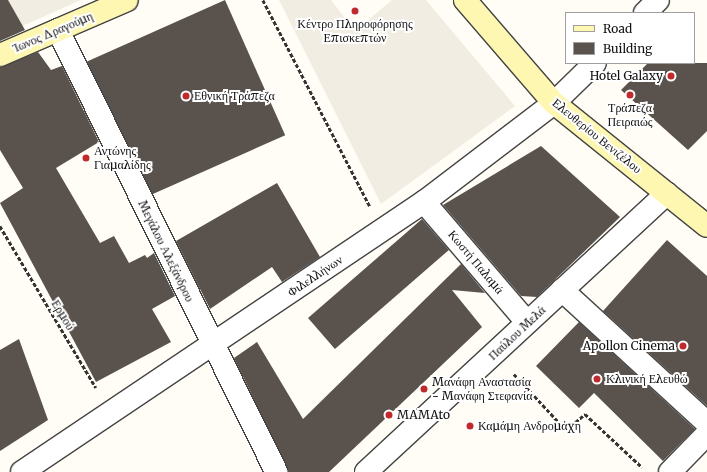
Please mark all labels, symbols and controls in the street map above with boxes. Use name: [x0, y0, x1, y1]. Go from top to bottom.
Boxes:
marker: Κέντρο Πληροφόρησης Επισκεπτών: [350, 6, 360, 16]
street label: Ίωνος Δραγούμη: [11, 9, 95, 55]
legend: [565, 12, 695, 64]
place label: Κέντρο Πληροφόρησης Επισκεπτών: [297, 17, 413, 45]
text: Road: [603, 21, 632, 36]
text: Building: [603, 41, 652, 56]
place label: Hotel Galaxy: [590, 69, 663, 83]
marker: Hotel Galaxy: [666, 71, 676, 81]
place label: Εθνική Τράπεζα: [194, 89, 275, 103]
marker: Τράπεζα Πειραιώς: [625, 90, 635, 100]
marker: Εθνική Τράπεζα: [181, 91, 191, 101]
street label: Ελευθερίου Βενιζέλου: [549, 96, 645, 176]
place label: Τράπεζα Πειραιώς: [607, 101, 653, 129]
place label: Αντώνης Γιαμαλίδης: [94, 144, 151, 172]
marker: Αντώνης Γιαμαλίδης: [81, 153, 91, 163]
street label: Μεγάλου Αλεξάνδρου: [135, 198, 197, 304]
street label: Κωστή Παλαμά: [445, 227, 507, 297]
street label: Φιλελλήνων: [285, 252, 345, 300]
street label: Ερμού: [48, 297, 78, 333]
street label: Παύλου Μελά: [485, 303, 549, 363]
place label: Apollon Cinema: [583, 339, 675, 353]
marker: Apollon Cinema: [678, 341, 688, 351]
place label: Κλινική Ελευθώ: [606, 372, 688, 386]
marker: Κλινική Ελευθώ: [591, 373, 603, 385]
place label: Μανάφη Αναστασία - Μανάφη Στεφανία: [432, 375, 533, 403]
marker: Μανάφη Αναστασία - Μανάφη Στεφανία: [419, 384, 429, 394]
place label: MAMAto: [397, 408, 450, 422]
marker: MAMAto: [384, 410, 394, 420]
place label: Καμάμη Ανδρομάχη: [478, 419, 581, 433]
marker: Καμάμη Ανδρομάχη: [465, 421, 475, 431]

